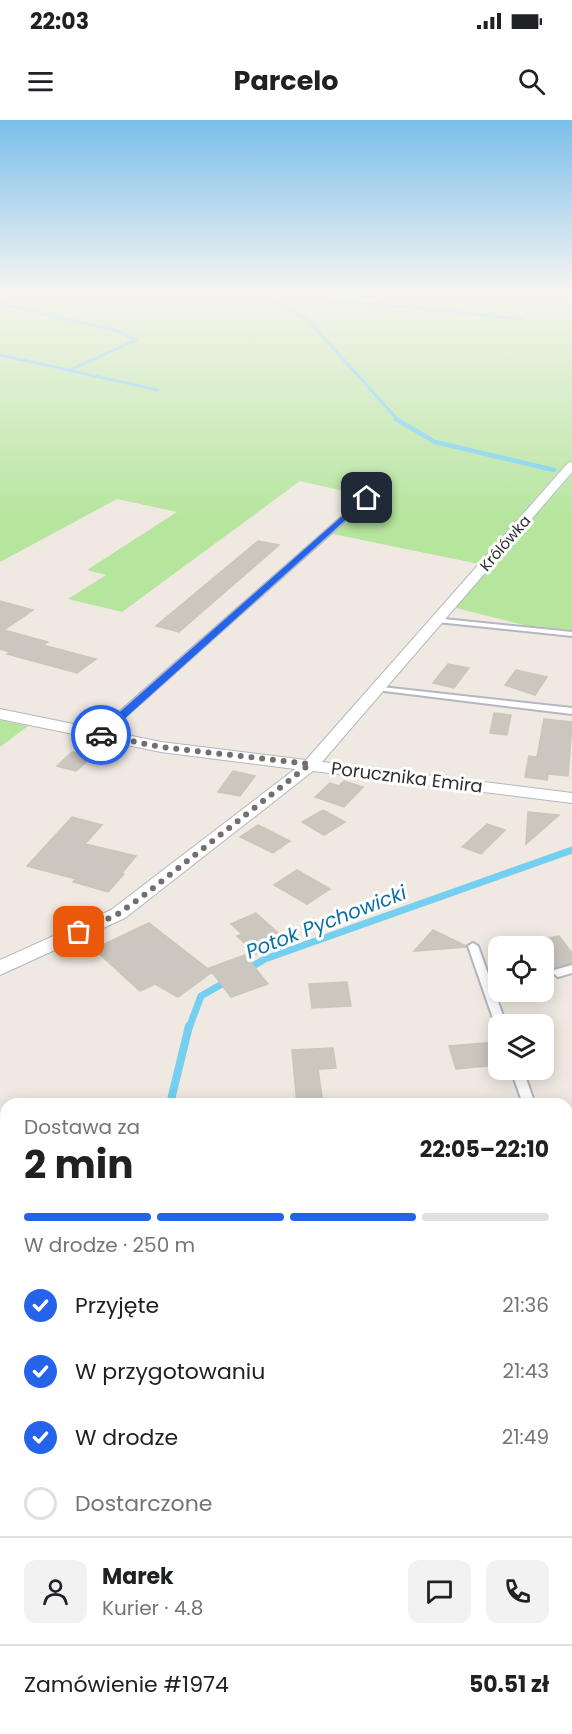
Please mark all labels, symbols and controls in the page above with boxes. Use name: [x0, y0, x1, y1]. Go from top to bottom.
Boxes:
text: 22:03: [30, 6, 89, 37]
text: Parcelo: [234, 62, 338, 99]
icon: menu: [24, 65, 57, 98]
icon: search: [515, 65, 548, 98]
pin: [341, 472, 392, 523]
icon: home: [350, 481, 383, 514]
street label: Królówka: [475, 511, 535, 575]
courier: [71, 705, 131, 765]
icon: car: [85, 719, 118, 752]
street label: Porucznika Emira: [330, 755, 484, 799]
water label: Potok Pychowicki: [242, 878, 411, 966]
pin: [53, 906, 104, 957]
icon: bag: [62, 915, 95, 948]
map controls: [488, 936, 554, 1080]
button: locate: [488, 936, 554, 1002]
button: layers: [488, 1014, 554, 1080]
text: Dostawa za: [24, 1113, 140, 1141]
text: 22:05–22:10: [420, 1134, 549, 1165]
text: 2 min: [24, 1137, 134, 1192]
text: W drodze · 250 m: [24, 1231, 195, 1259]
icon: check: [24, 1289, 57, 1322]
text: Przyjęte: [75, 1290, 159, 1321]
text: 21:36: [502, 1291, 549, 1319]
icon: check: [24, 1355, 57, 1388]
text: W przygotowaniu: [75, 1356, 265, 1387]
text: 21:43: [502, 1357, 549, 1385]
icon: check: [24, 1421, 57, 1454]
text: W drodze: [75, 1422, 178, 1453]
text: 21:49: [502, 1423, 549, 1451]
text: Dostarczone: [75, 1488, 212, 1519]
button: person: [24, 1560, 87, 1623]
button: chat: [408, 1560, 471, 1623]
button: phone: [486, 1560, 549, 1623]
text: Marek: [102, 1561, 174, 1592]
text: Kurier · 4.8: [102, 1594, 203, 1622]
text: Zamówienie #1974: [24, 1669, 229, 1700]
text: 50.51 zł: [469, 1669, 549, 1700]

